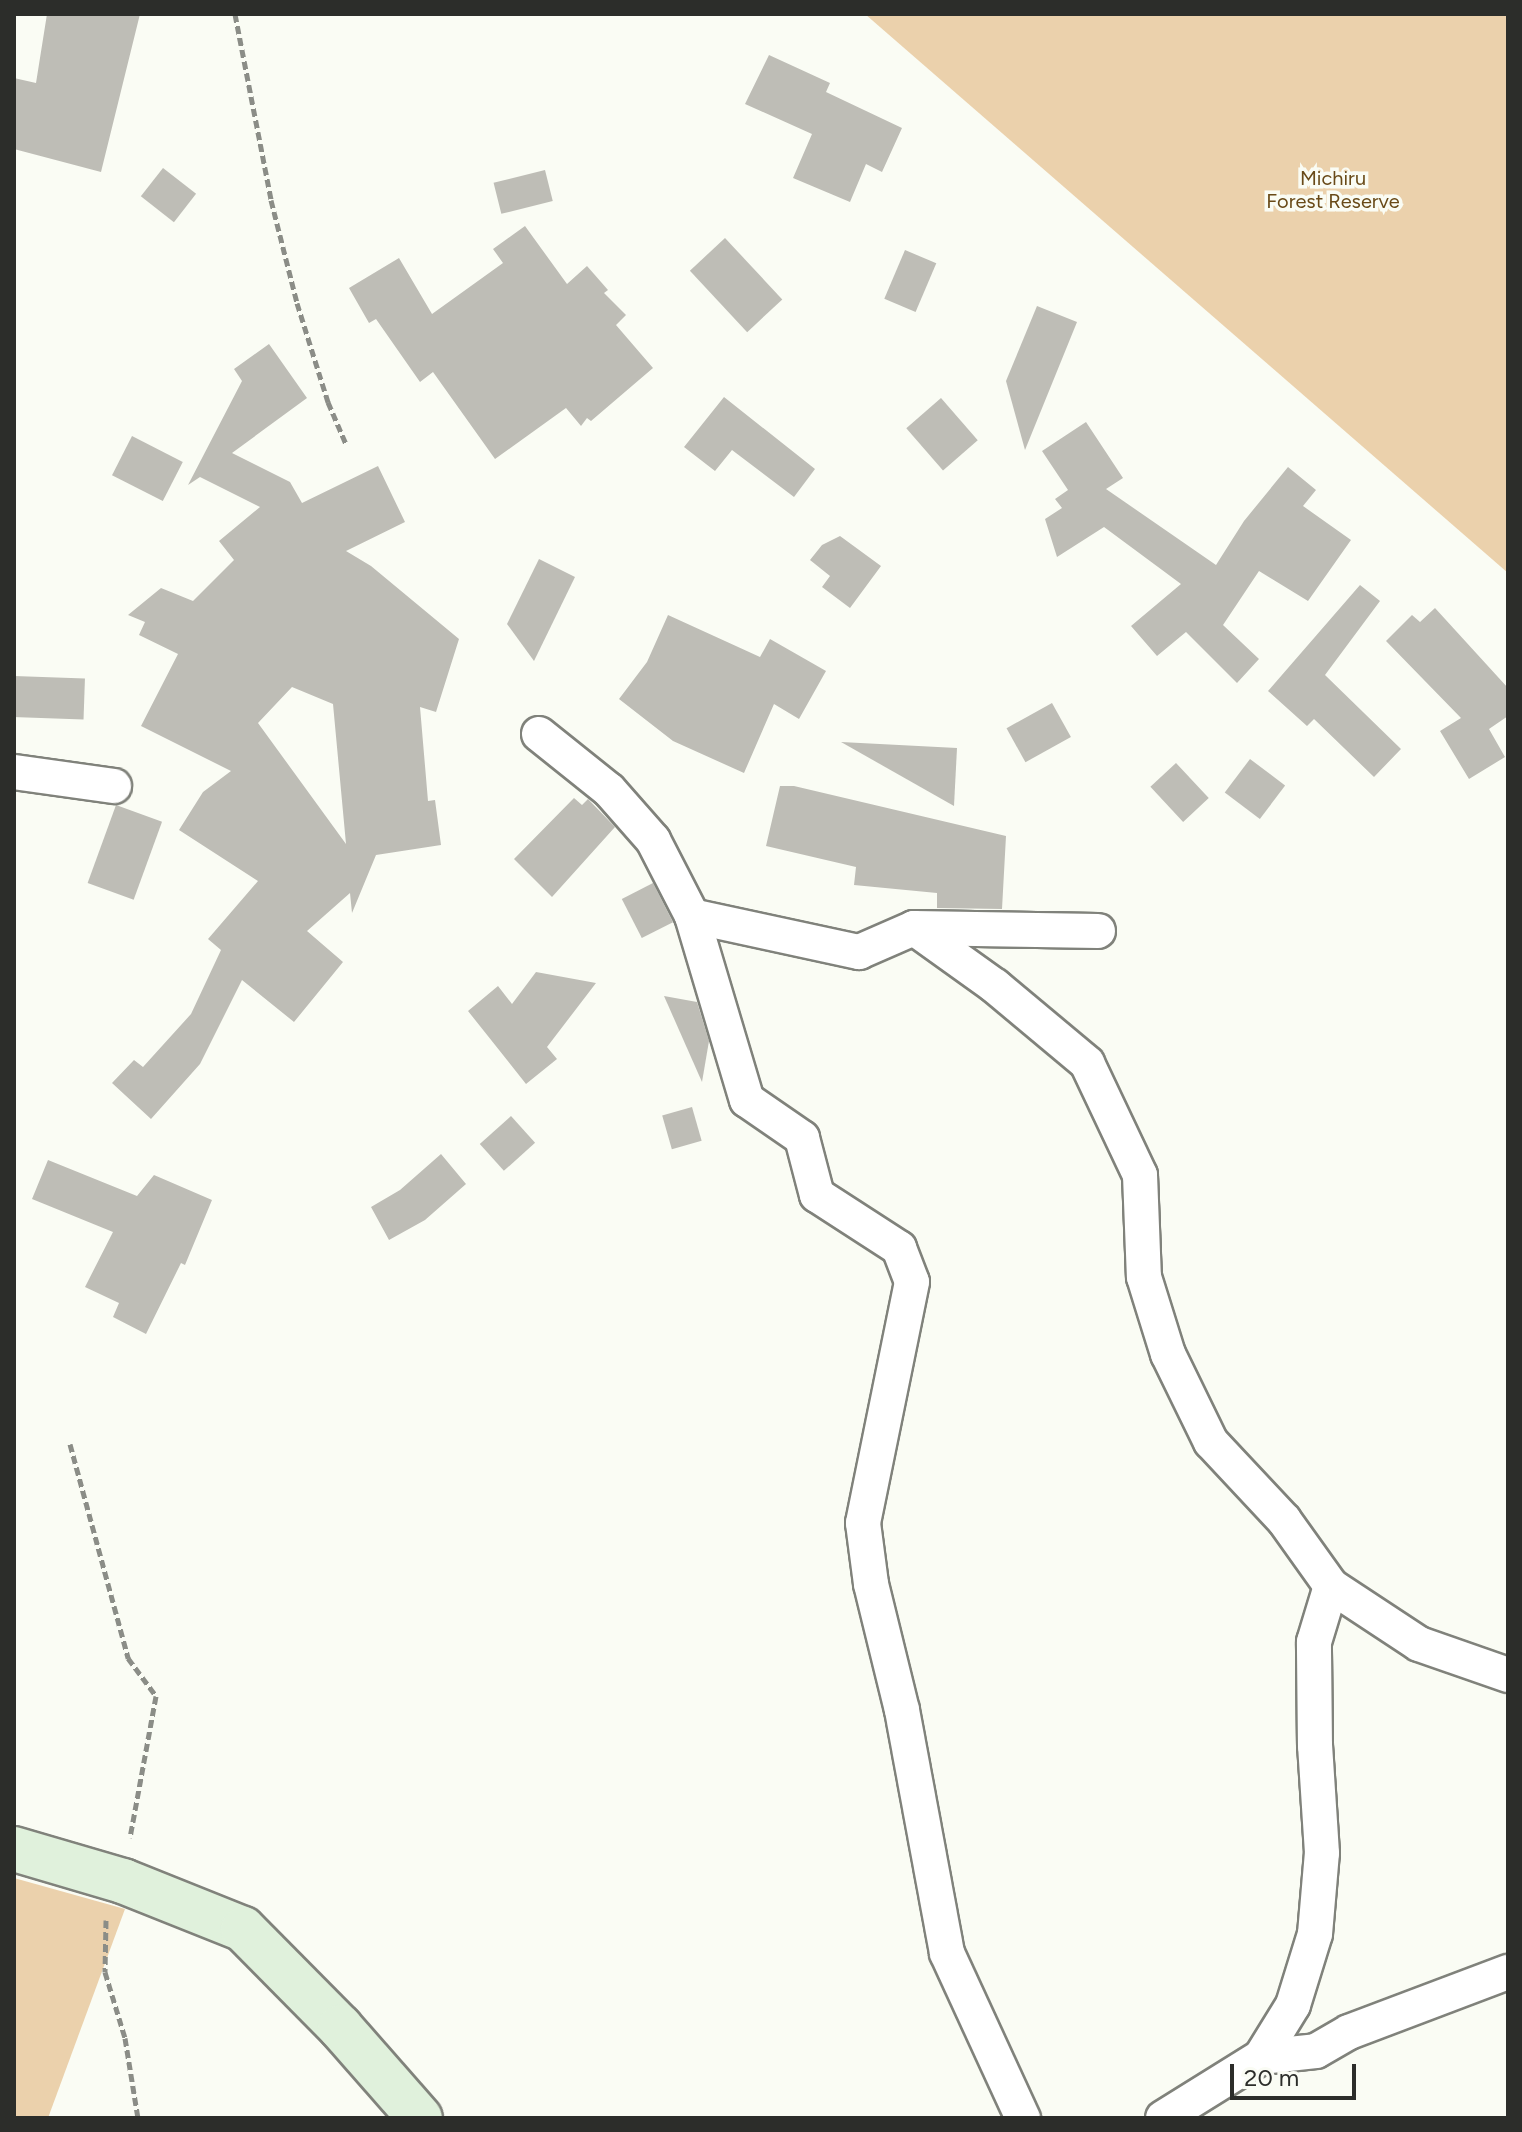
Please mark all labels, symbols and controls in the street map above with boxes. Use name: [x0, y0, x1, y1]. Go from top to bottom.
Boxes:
park label: Michiru Forest Reserve: [1266, 166, 1400, 213]
scale bar: [1234, 2048, 1360, 2098]
text: 20 m: [1244, 2063, 1299, 2092]

